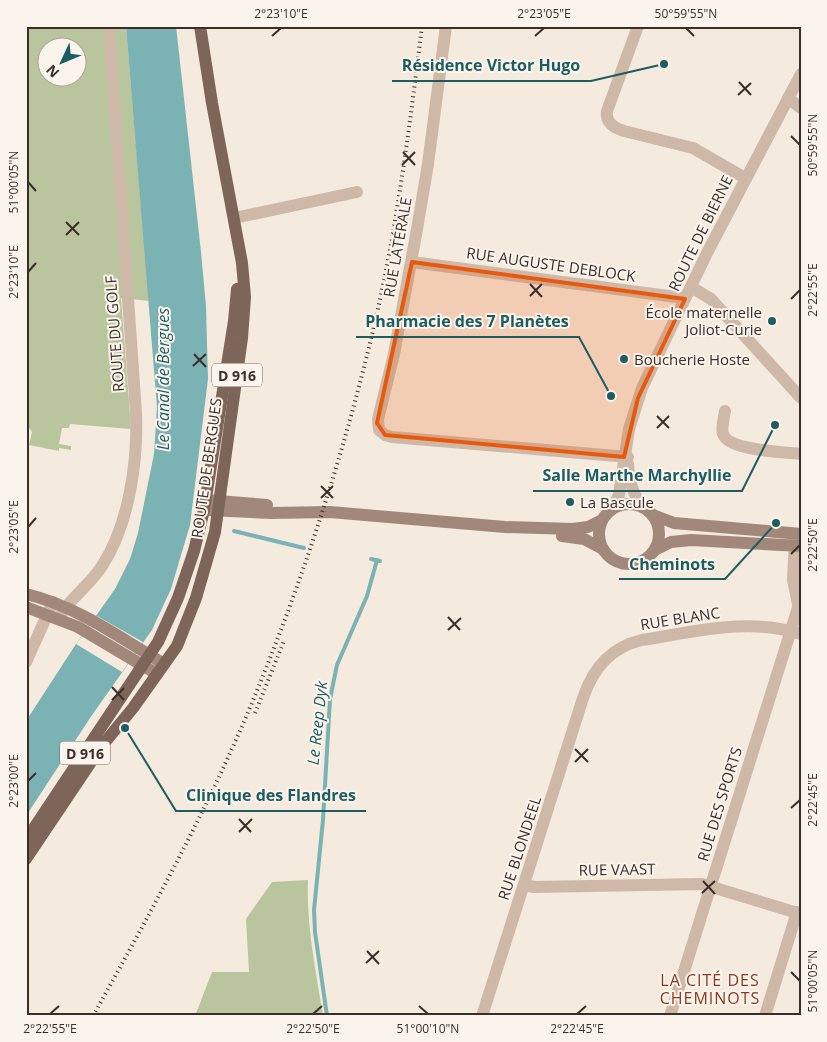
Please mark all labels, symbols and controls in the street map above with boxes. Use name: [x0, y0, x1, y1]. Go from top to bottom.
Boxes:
text: 2°23'10"E: [254, 5, 308, 22]
text: 2°23'05"E: [517, 5, 571, 22]
text: 50°59'55"N: [655, 5, 717, 22]
north arrow: [38, 38, 88, 88]
callout: Résidence Victor Hugo: [392, 50, 591, 81]
text: Résidence Victor Hugo: [402, 54, 580, 76]
text: N: [41, 61, 63, 82]
text: 50°59'55"N: [804, 114, 821, 176]
text: 51°00'05"N: [5, 151, 22, 213]
street label: ROUTE DE BIERNE: [663, 172, 737, 294]
street label: RUE LATÉRALE: [378, 195, 416, 299]
street label: RUE AUGUSTE DEBLOCK: [465, 242, 638, 286]
text: 2°23'10"E: [5, 245, 22, 299]
text: 2°22'55"E: [804, 263, 821, 317]
street label: ROUTE DU GOLF: [100, 275, 128, 393]
place label: École maternelle Joliot-Curie: [646, 302, 762, 339]
callout: Pharmacie des 7 Planètes: [356, 306, 579, 337]
water label: Le Canal de Bergues: [152, 308, 174, 450]
text: Pharmacie des 7 Planètes: [365, 310, 569, 332]
marker: École maternelle Joliot-Curie: [766, 315, 778, 327]
place label: Boucherie Hoste: [634, 349, 750, 369]
marker: Boucherie Hoste: [618, 353, 630, 365]
road number: D 916: [212, 364, 262, 386]
street label: ROUTE DE BERGUES: [186, 397, 226, 539]
callout: Salle Marthe Marchyllie: [533, 460, 742, 491]
text: Salle Marthe Marchyllie: [543, 464, 731, 486]
place label: La Bascule: [580, 492, 654, 512]
marker: La Bascule: [564, 496, 576, 508]
text: 2°23'05"E: [5, 500, 22, 554]
text: 2°22'50"E: [804, 518, 821, 572]
callout: Cheminots: [619, 548, 725, 579]
text: Cheminots: [629, 553, 715, 575]
street label: RUE BLANC: [639, 602, 721, 634]
water label: Le Reep Dyk: [302, 679, 332, 766]
road number: D 916: [60, 741, 110, 764]
street label: RUE DES SPORTS: [692, 744, 746, 864]
text: 2°23'00"E: [5, 754, 22, 808]
text: 2°22'45"E: [804, 773, 821, 827]
callout: Clinique des Flandres: [176, 780, 366, 811]
text: Clinique des Flandres: [186, 784, 356, 806]
street label: RUE BLONDEEL: [493, 793, 545, 903]
street label: RUE VAAST: [578, 858, 656, 880]
text: 51°00'05"N: [804, 950, 821, 1012]
district label: LA CITÉ DES CHEMINOTS: [660, 969, 760, 1009]
text: 2°22'55"E: [23, 1020, 77, 1037]
text: 2°22'50"E: [286, 1020, 340, 1037]
text: 51°00'10"N: [397, 1020, 459, 1037]
text: 2°22'45"E: [550, 1020, 604, 1037]

